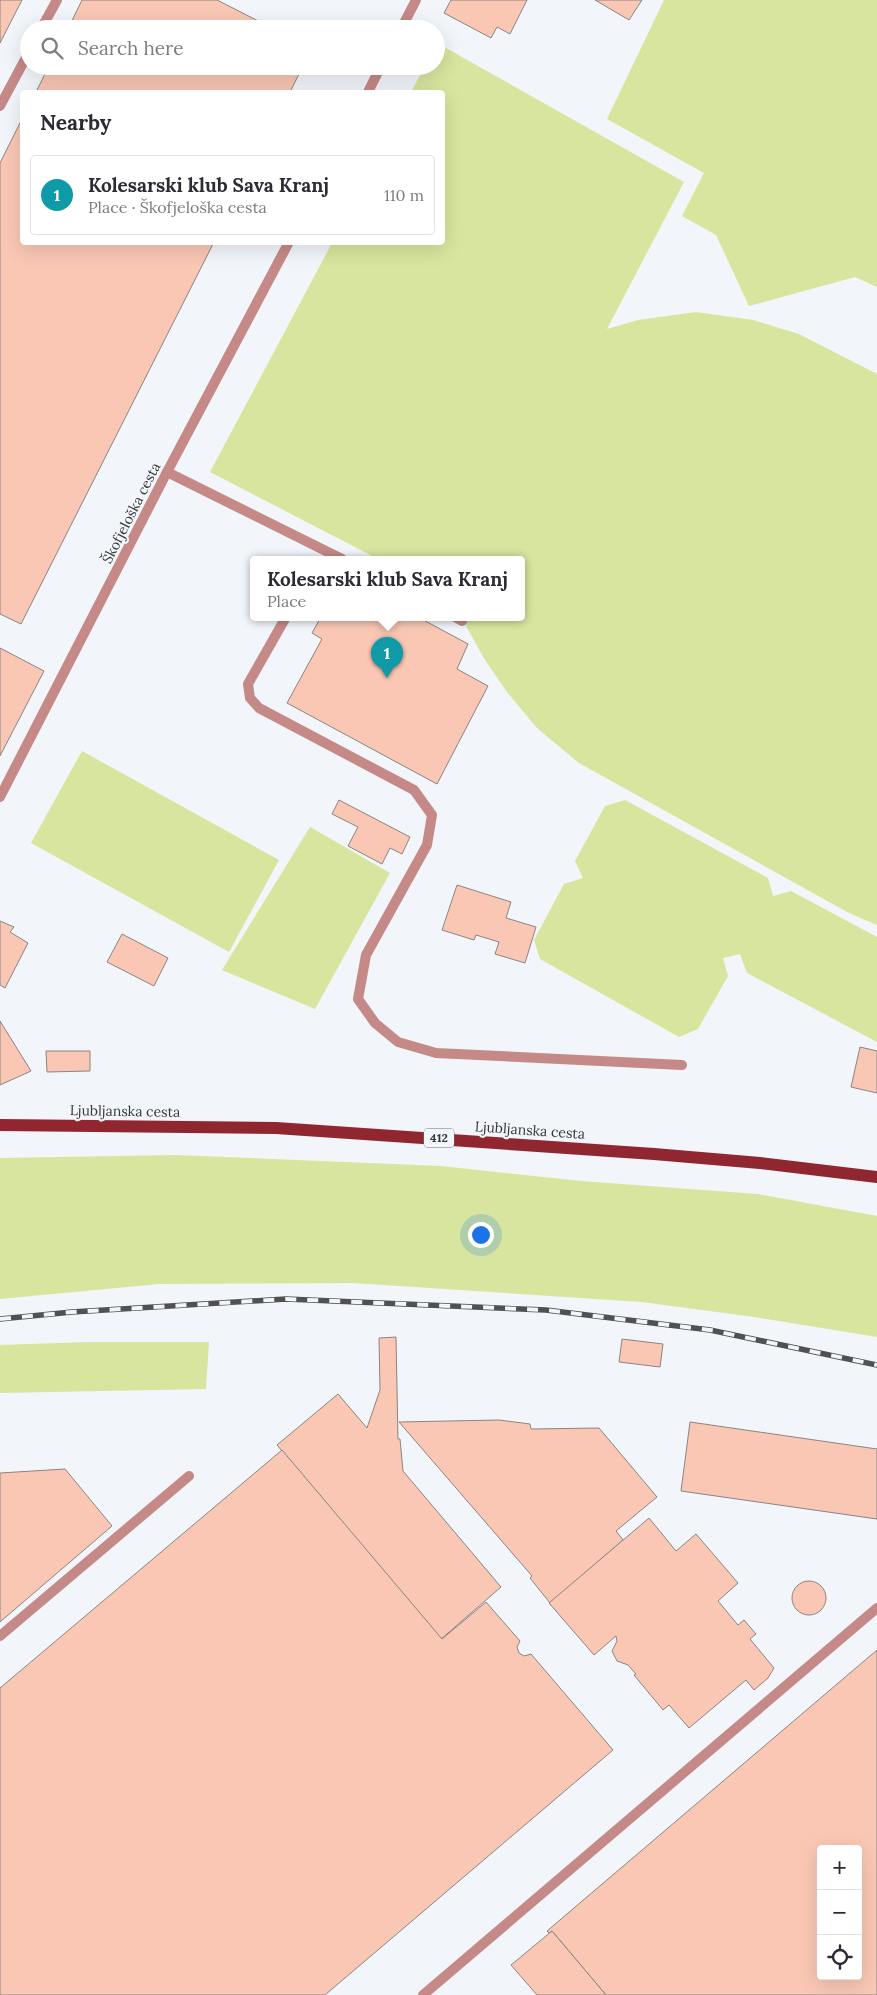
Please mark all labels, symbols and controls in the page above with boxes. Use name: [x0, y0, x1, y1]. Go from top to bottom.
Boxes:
search box: [20, 20, 445, 75]
icon: search: [38, 34, 66, 62]
text: Search here: [78, 36, 184, 60]
text: Nearby: [40, 109, 111, 136]
text: Kolesarski klub Sava Kranj: [88, 173, 329, 197]
text: 1: [54, 185, 60, 205]
text: 110 m: [384, 185, 424, 205]
text: Place · Škofjeloška cesta: [88, 197, 267, 217]
street label: Škofjeloška cesta: [98, 459, 164, 567]
popup: [250, 556, 525, 621]
text: Kolesarski klub Sava Kranj: [267, 567, 508, 591]
text: Place: [267, 591, 306, 611]
pin: 1: [371, 637, 403, 678]
street label: Ljubljanska cesta: [70, 1101, 180, 1121]
street label: Ljubljanska cesta: [474, 1117, 586, 1143]
road number: 412: [424, 1128, 454, 1148]
your location: [468, 1222, 494, 1248]
map controls: [817, 1845, 862, 1980]
button: +: [817, 1845, 862, 1890]
button: −: [817, 1890, 862, 1935]
button: locate: [817, 1935, 862, 1980]

